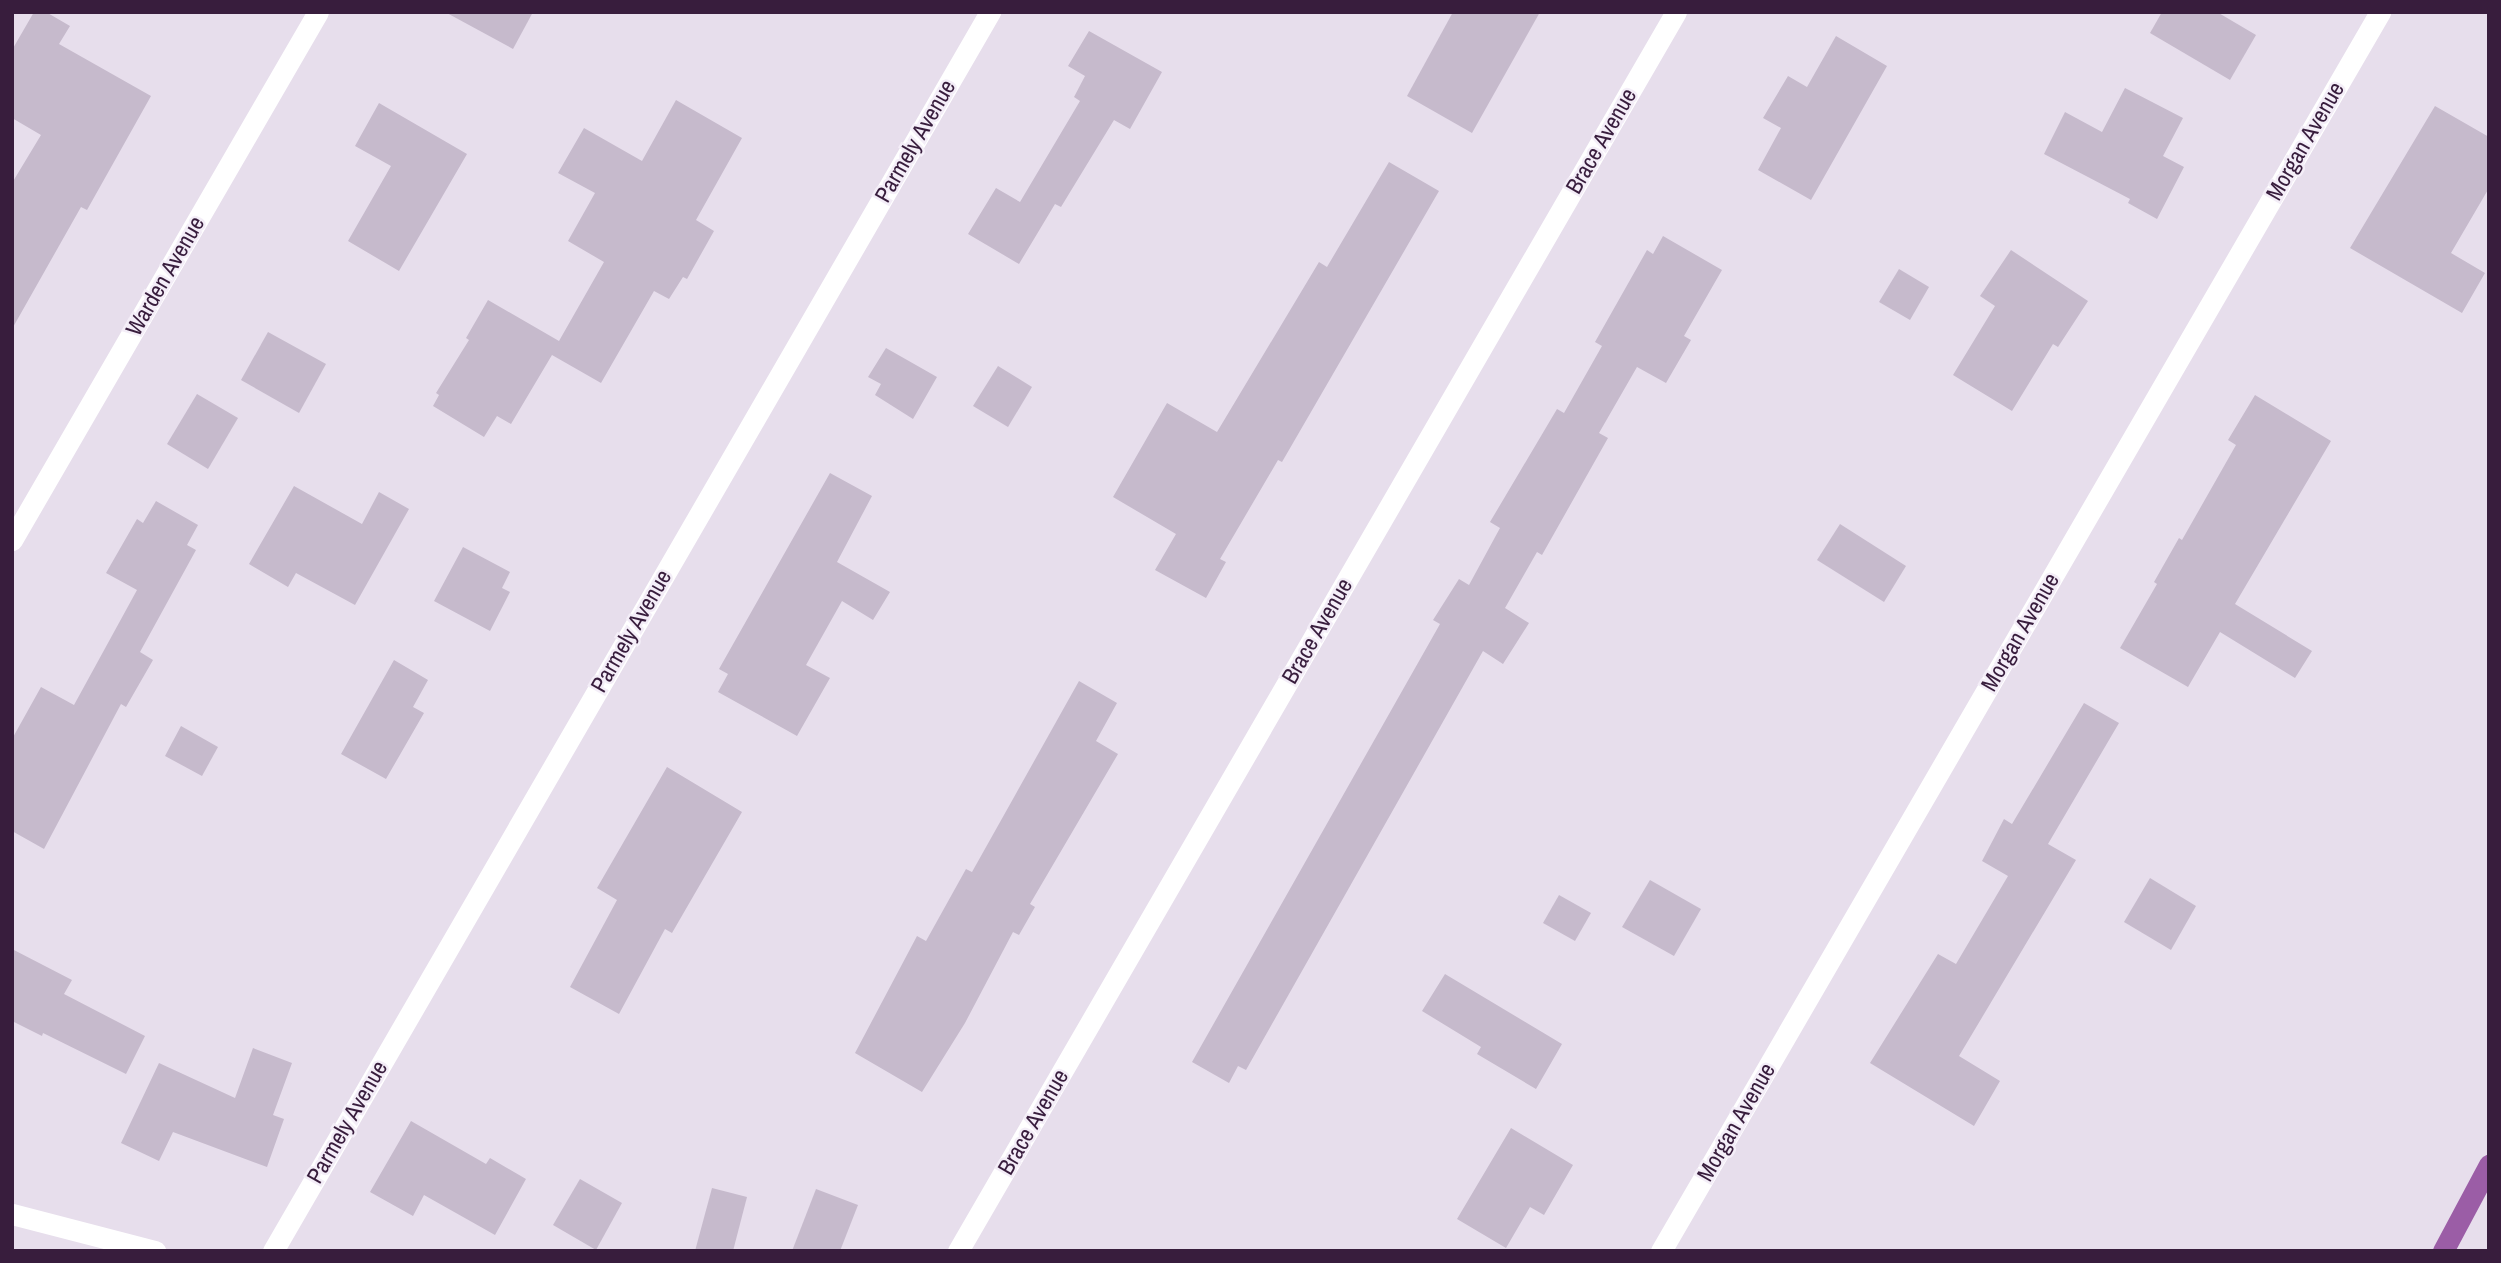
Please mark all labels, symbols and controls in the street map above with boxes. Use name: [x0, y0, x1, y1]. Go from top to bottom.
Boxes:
street label: Parmely Avenue: [869, 74, 961, 208]
street label: Morgan Avenue: [2260, 77, 2350, 205]
street label: Brace Avenue: [1560, 83, 1642, 199]
street label: Warden Avenue: [119, 211, 211, 341]
street label: Parmely Avenue: [585, 564, 677, 698]
street label: Morgan Avenue: [1975, 568, 2065, 696]
street label: Brace Avenue: [1276, 573, 1358, 689]
street label: Parmely Avenue: [301, 1055, 393, 1189]
street label: Morgan Avenue: [1691, 1058, 1781, 1186]
street label: Brace Avenue: [992, 1064, 1074, 1180]

